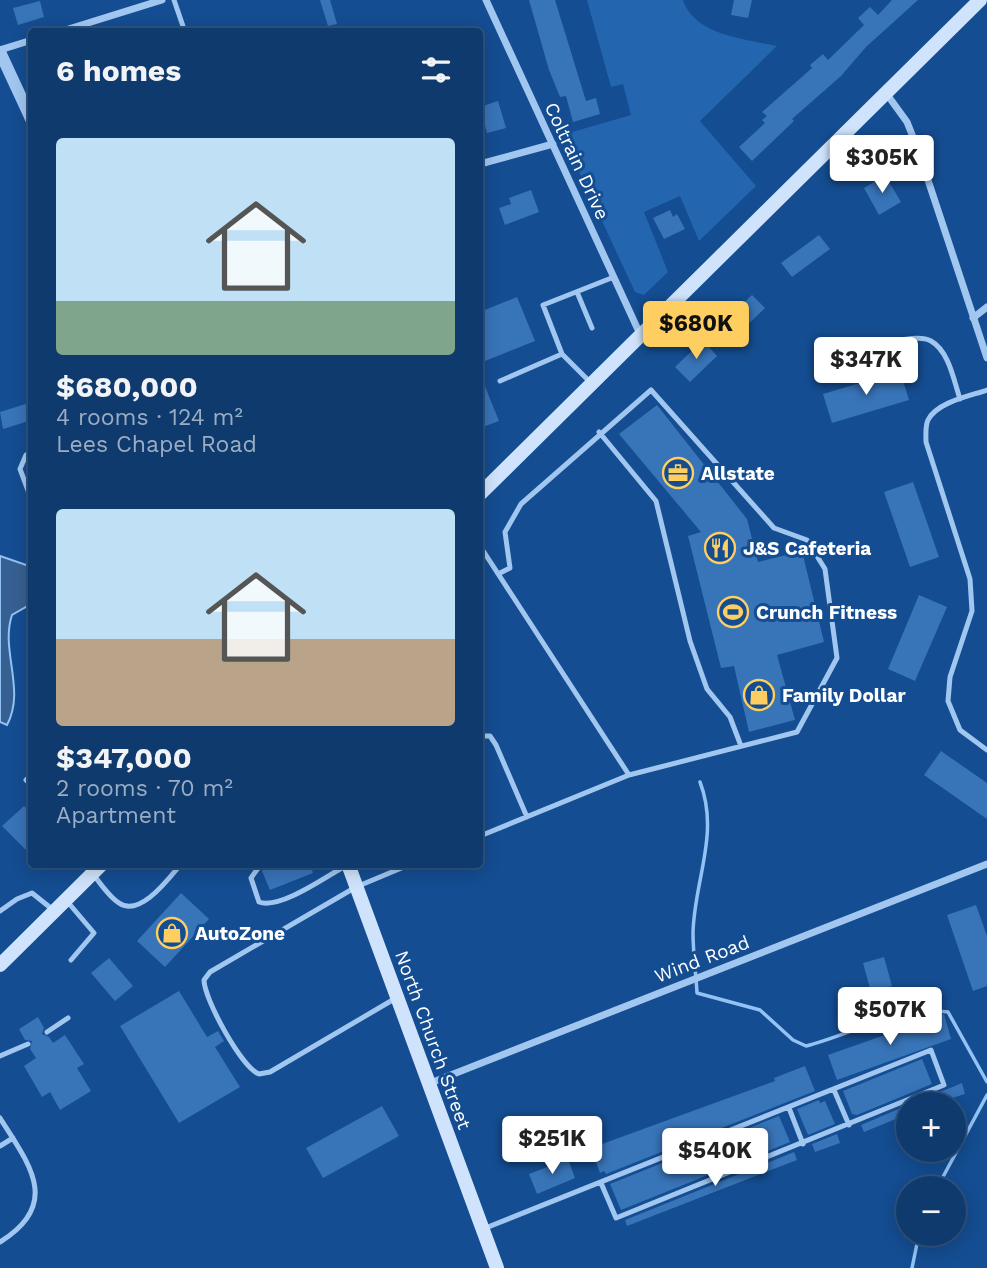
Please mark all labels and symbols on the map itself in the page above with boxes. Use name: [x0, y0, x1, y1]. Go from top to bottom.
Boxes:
street label: Coltrain Drive: [540, 99, 614, 223]
pin: $305K: [833, 136, 931, 195]
pin: $680K: [647, 302, 745, 361]
pin: $347K: [817, 338, 915, 397]
office icon: Allstate: [661, 456, 695, 490]
place label: Allstate: [701, 462, 775, 485]
restaurant icon: J&S Cafeteria: [703, 531, 737, 565]
place label: J&S Cafeteria: [743, 537, 871, 560]
sports icon: Crunch Fitness: [716, 595, 750, 629]
place label: Crunch Fitness: [756, 601, 897, 624]
shop icon: Family Dollar: [742, 678, 776, 712]
place label: Family Dollar: [782, 684, 906, 707]
shop icon: AutoZone: [155, 916, 189, 950]
place label: AutoZone: [195, 922, 285, 945]
street label: Wind Road: [651, 930, 753, 988]
street label: North Church Street: [390, 947, 476, 1133]
pin: $507K: [841, 988, 939, 1047]
pin: $251K: [503, 1116, 601, 1176]
pin: $540K: [666, 1128, 764, 1188]

